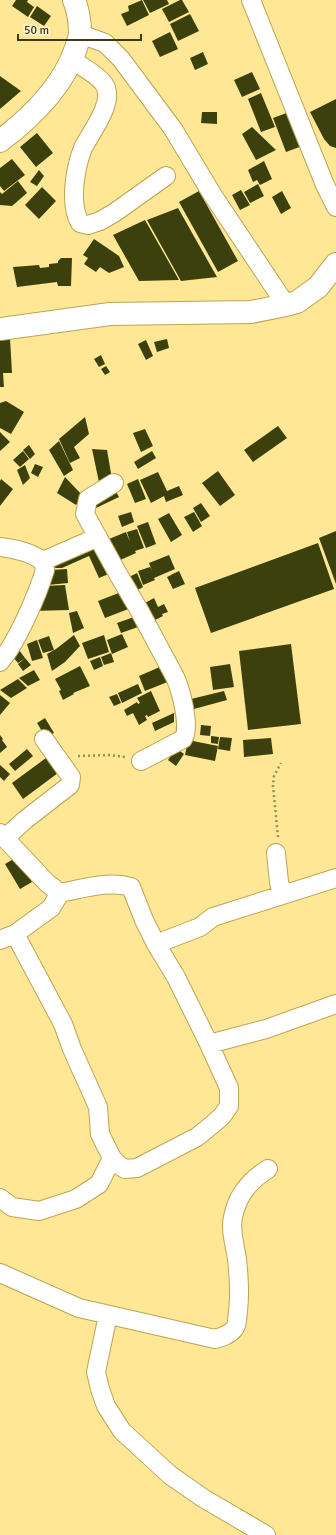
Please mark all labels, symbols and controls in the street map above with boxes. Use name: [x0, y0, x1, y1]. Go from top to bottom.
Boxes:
scale bar: [18, 16, 141, 42]
text: 50 m: [24, 23, 49, 38]

